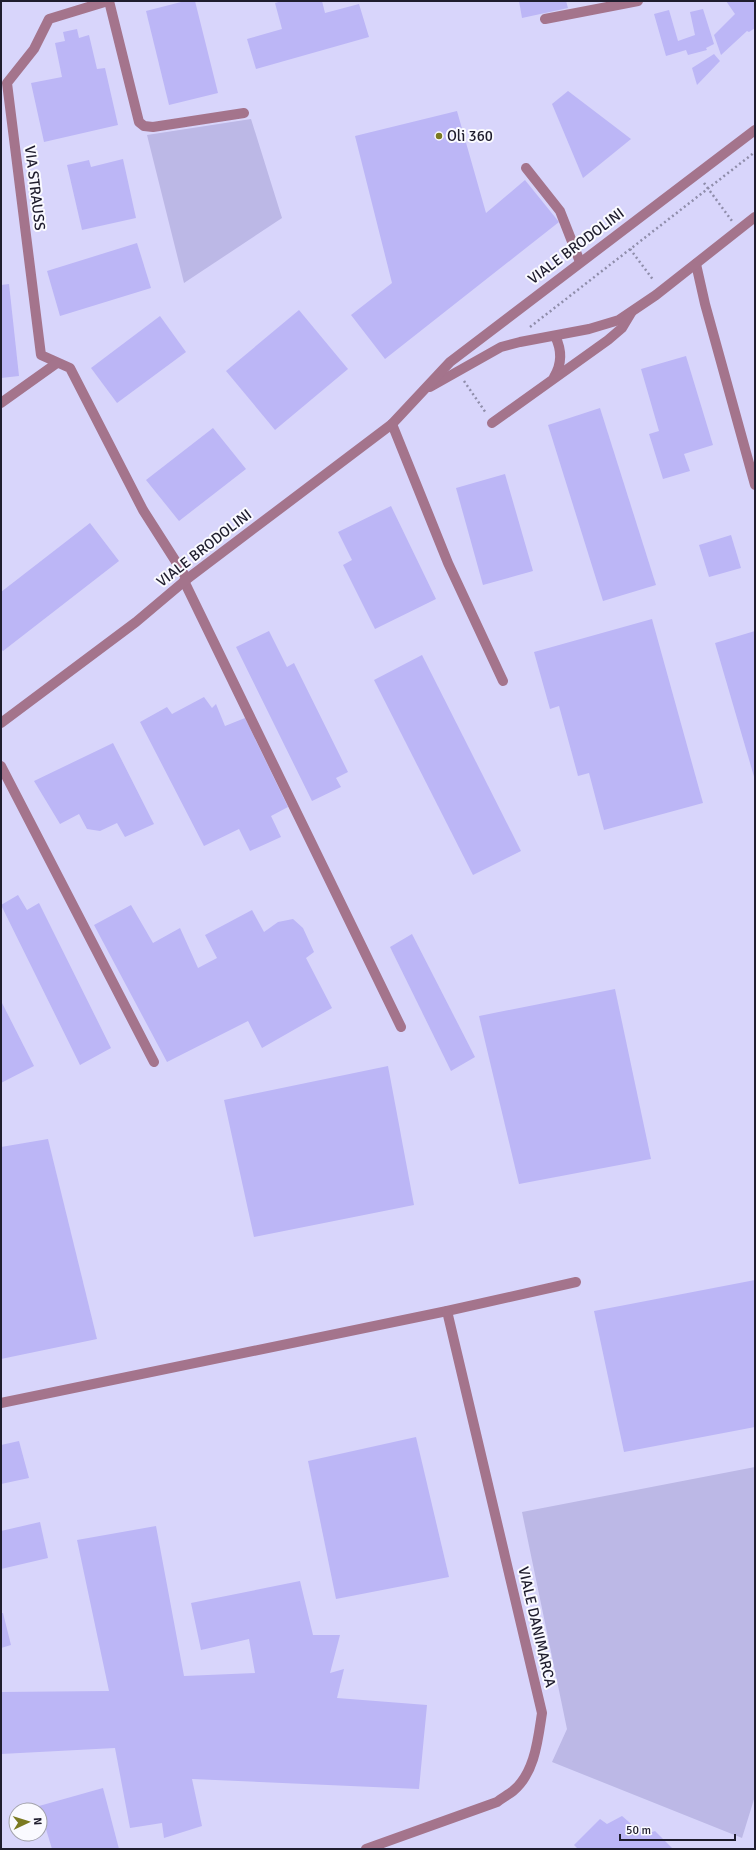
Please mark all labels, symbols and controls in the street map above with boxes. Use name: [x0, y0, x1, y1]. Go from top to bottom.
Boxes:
place label: Oli 360: [447, 127, 493, 145]
marker: Oli 360: [434, 131, 444, 141]
street label: VIA STRAUSS: [21, 145, 49, 231]
street label: VIALE BRODOLINI: [524, 204, 628, 288]
street label: VIALE BRODOLINI: [153, 505, 255, 591]
street label: VIALE DANIMARCA: [514, 1565, 560, 1689]
north arrow: [8, 1802, 48, 1842]
scale bar: [620, 1816, 735, 1842]
text: N: [31, 1817, 44, 1826]
text: 50 m: [626, 1823, 651, 1838]

